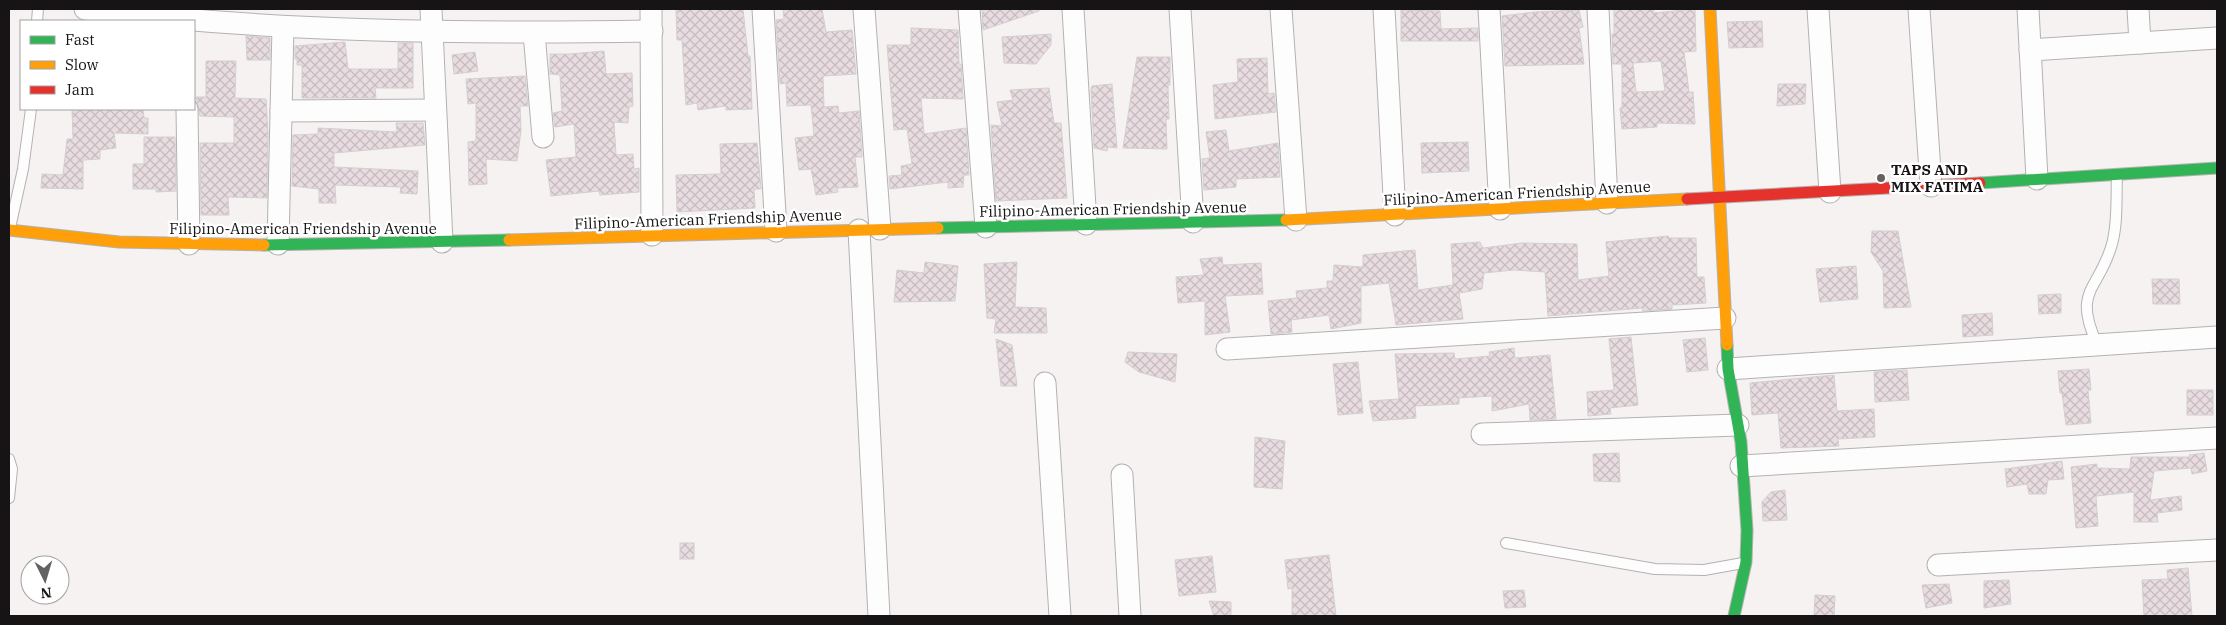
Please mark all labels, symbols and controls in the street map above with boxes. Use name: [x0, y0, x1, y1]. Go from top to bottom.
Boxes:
legend: [20, 20, 195, 110]
text: Fast: [65, 30, 95, 49]
text: Slow: [65, 55, 99, 74]
text: Jam: [65, 80, 94, 99]
place label: TAPS AND MIX FATIMA: [1891, 160, 1984, 196]
marker: TAPS AND MIX FATIMA: [1875, 172, 1887, 184]
street label: Filipino-American Friendship Avenue: [1383, 177, 1651, 209]
street label: Filipino-American Friendship Avenue: [979, 197, 1247, 221]
street label: Filipino-American Friendship Avenue: [574, 205, 842, 233]
street label: Filipino-American Friendship Avenue: [169, 219, 437, 238]
north arrow: [20, 555, 70, 605]
text: N: [40, 584, 52, 602]

